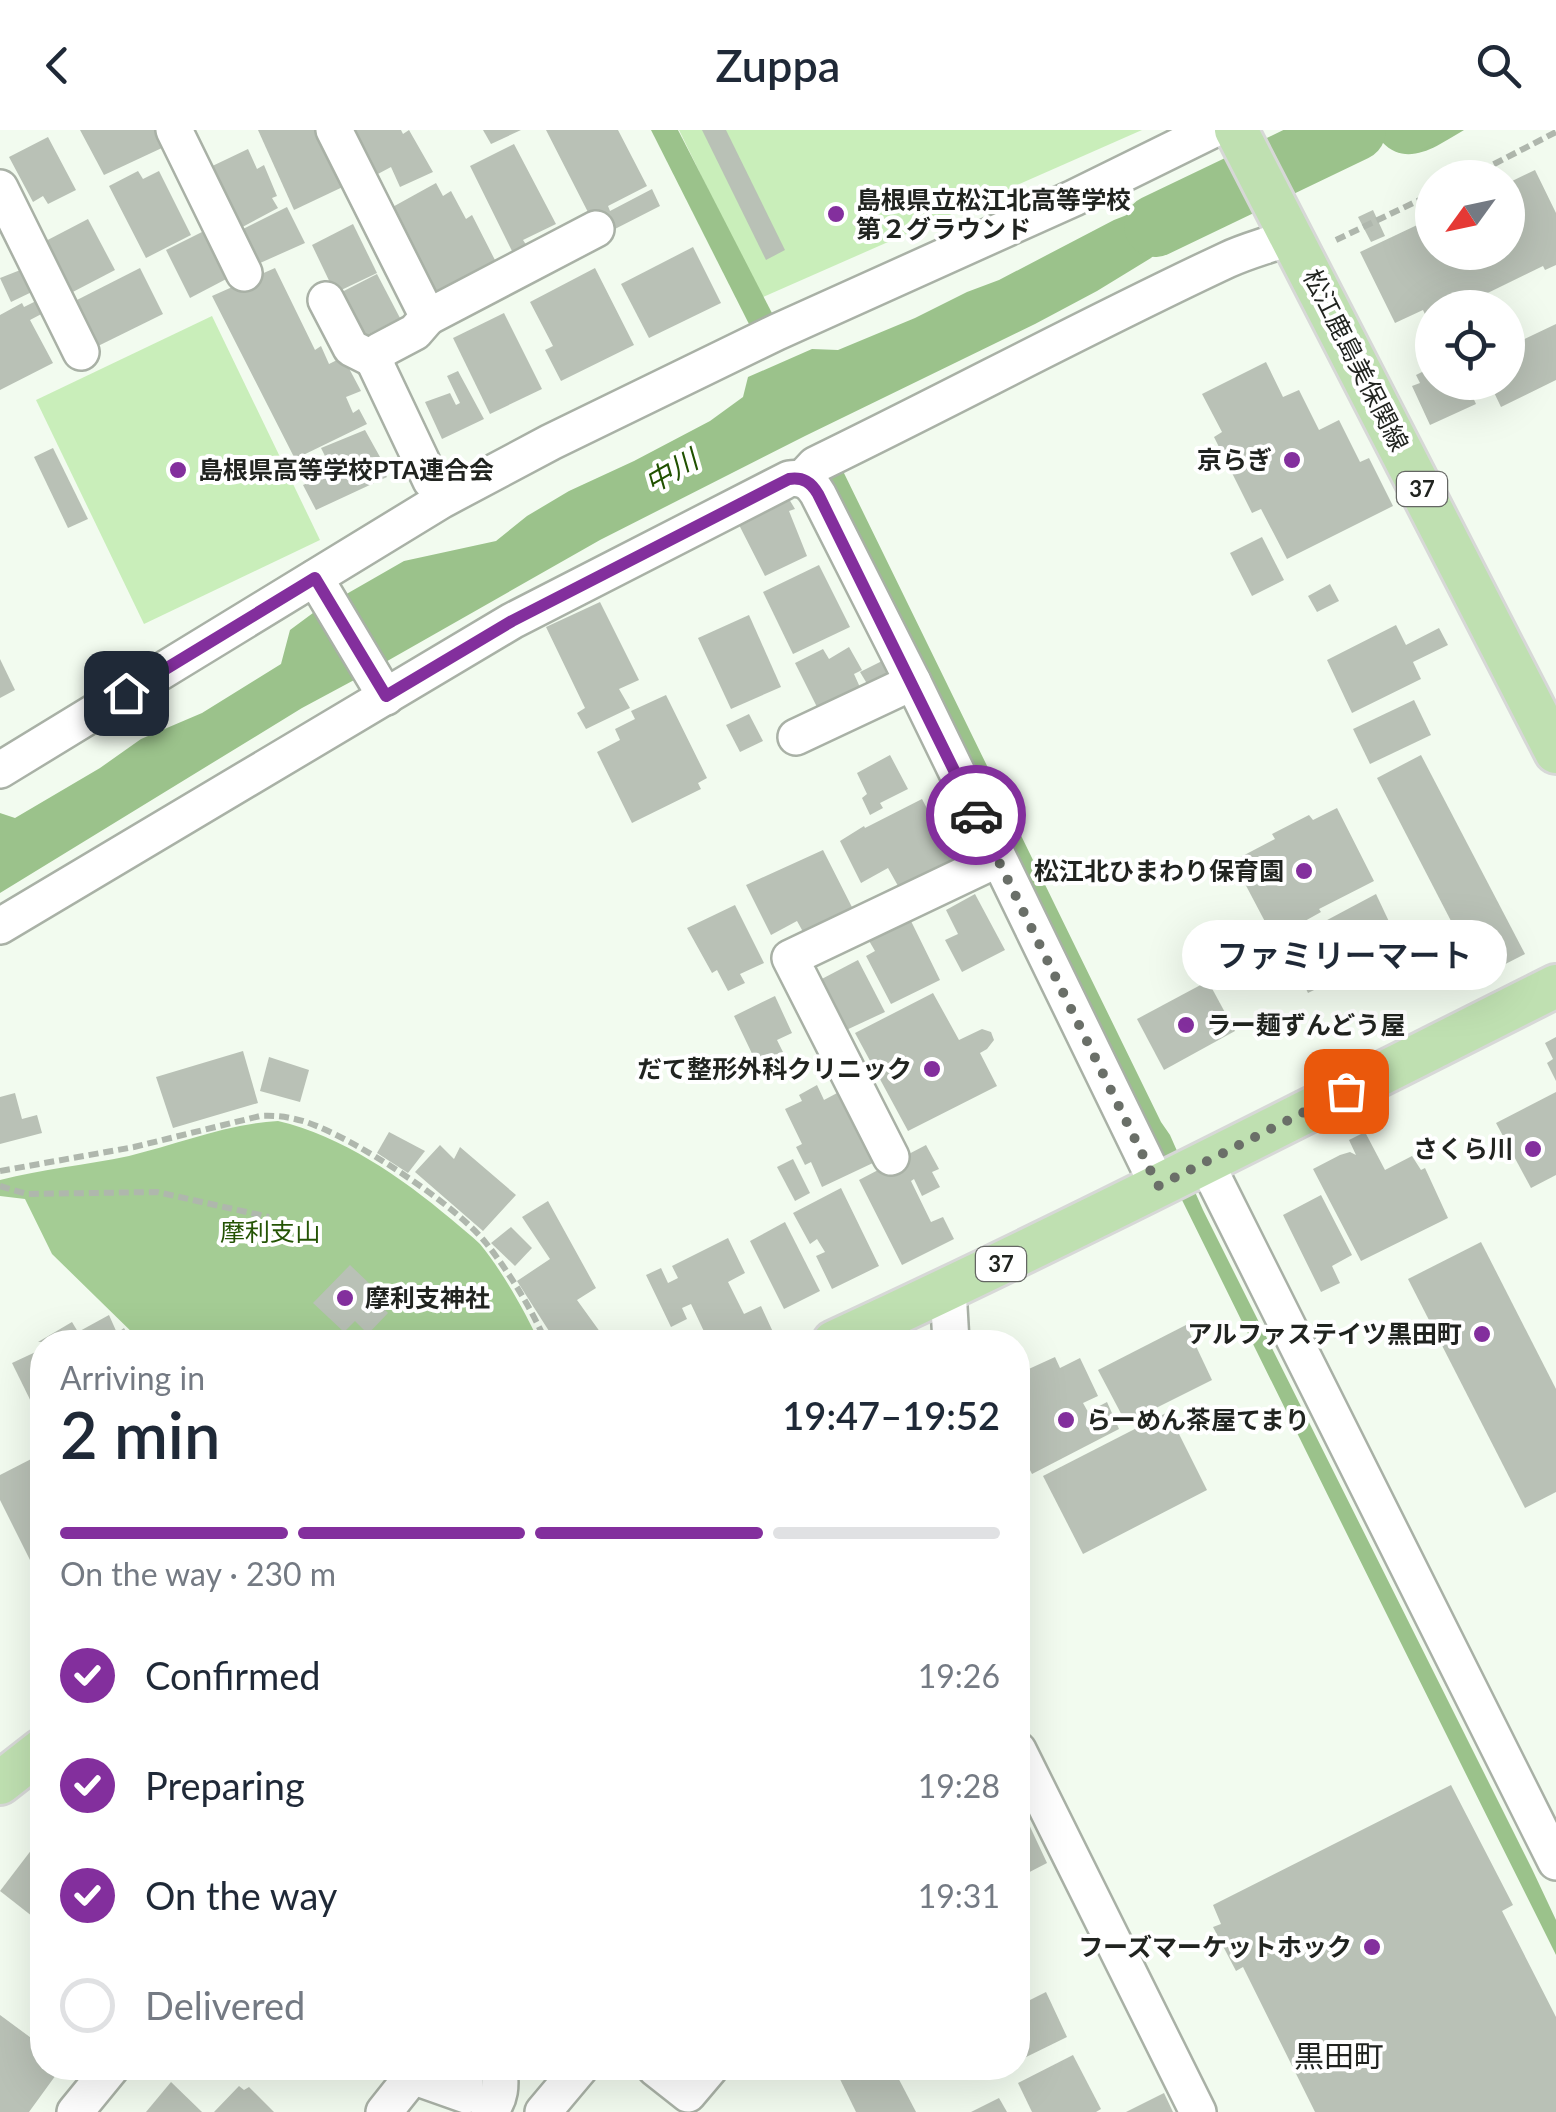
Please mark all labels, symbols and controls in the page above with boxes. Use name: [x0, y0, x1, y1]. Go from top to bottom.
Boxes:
icon: back: [30, 38, 85, 93]
text: Zuppa: [716, 38, 840, 92]
icon: search: [1471, 38, 1526, 93]
north arrow: [1415, 160, 1525, 270]
map controls: [1415, 160, 1525, 400]
place label: 島根県立松江北高等学校 第２グラウンド: [856, 184, 1131, 243]
marker: 島根県立松江北高等学校 第２グラウンド: [825, 203, 847, 225]
street label: 松江鹿島美保関線: [1298, 264, 1416, 455]
button: locate: [1415, 290, 1525, 400]
water label: 中川: [638, 440, 706, 499]
place label: 京らぎ: [1197, 444, 1272, 474]
marker: 京らぎ: [1281, 449, 1303, 471]
place label: 島根県高等学校PTA連合会: [198, 454, 494, 484]
marker: 島根県高等学校PTA連合会: [167, 459, 189, 481]
road number: 37: [1397, 472, 1447, 506]
pin: [84, 651, 169, 736]
icon: home: [99, 666, 154, 721]
courier: [926, 765, 1026, 865]
icon: car: [949, 788, 1004, 843]
place label: 松江北ひまわり保育園: [1034, 855, 1284, 885]
marker: 松江北ひまわり保育園: [1293, 860, 1315, 882]
callout: ファミリーマート: [1184, 921, 1508, 991]
text: ファミリーマート: [1216, 935, 1473, 974]
place label: ラー麺ずんどう屋: [1206, 1009, 1405, 1039]
marker: ラー麺ずんどう屋: [1175, 1014, 1197, 1036]
pin: [1304, 1049, 1389, 1134]
place label: だて整形外科クリニック: [637, 1053, 912, 1083]
marker: だて整形外科クリニック: [921, 1058, 943, 1080]
icon: bag: [1319, 1064, 1374, 1119]
place label: さくら川: [1413, 1133, 1513, 1163]
marker: さくら川: [1522, 1138, 1544, 1160]
park label: 摩利支山: [220, 1216, 320, 1246]
road number: 37: [976, 1247, 1026, 1281]
place label: 摩利支神社: [365, 1282, 490, 1312]
marker: 摩利支神社: [334, 1287, 356, 1309]
place label: アルファステイツ黒田町: [1187, 1318, 1462, 1348]
marker: アルファステイツ黒田町: [1471, 1323, 1493, 1345]
text: Arriving in: [60, 1358, 205, 1397]
text: 19:47–19:52: [782, 1392, 1000, 1438]
text: 2 min: [60, 1395, 220, 1473]
place label: らーめん茶屋てまり: [1086, 1404, 1310, 1434]
marker: らーめん茶屋てまり: [1055, 1409, 1077, 1431]
text: On the way · 230 m: [60, 1554, 336, 1593]
icon: check: [60, 1648, 115, 1703]
text: Confirmed: [145, 1652, 321, 1698]
text: 19:26: [918, 1656, 1000, 1695]
icon: check: [60, 1758, 115, 1813]
text: Preparing: [145, 1762, 305, 1808]
text: 19:28: [918, 1766, 1000, 1805]
icon: check: [60, 1868, 115, 1923]
text: On the way: [145, 1872, 337, 1918]
text: 19:31: [918, 1876, 1000, 1915]
place label: フーズマーケットホック: [1078, 1931, 1352, 1961]
marker: フーズマーケットホック: [1361, 1936, 1383, 1958]
text: Delivered: [145, 1982, 305, 2028]
district label: 黒田町: [1294, 2037, 1384, 2073]

